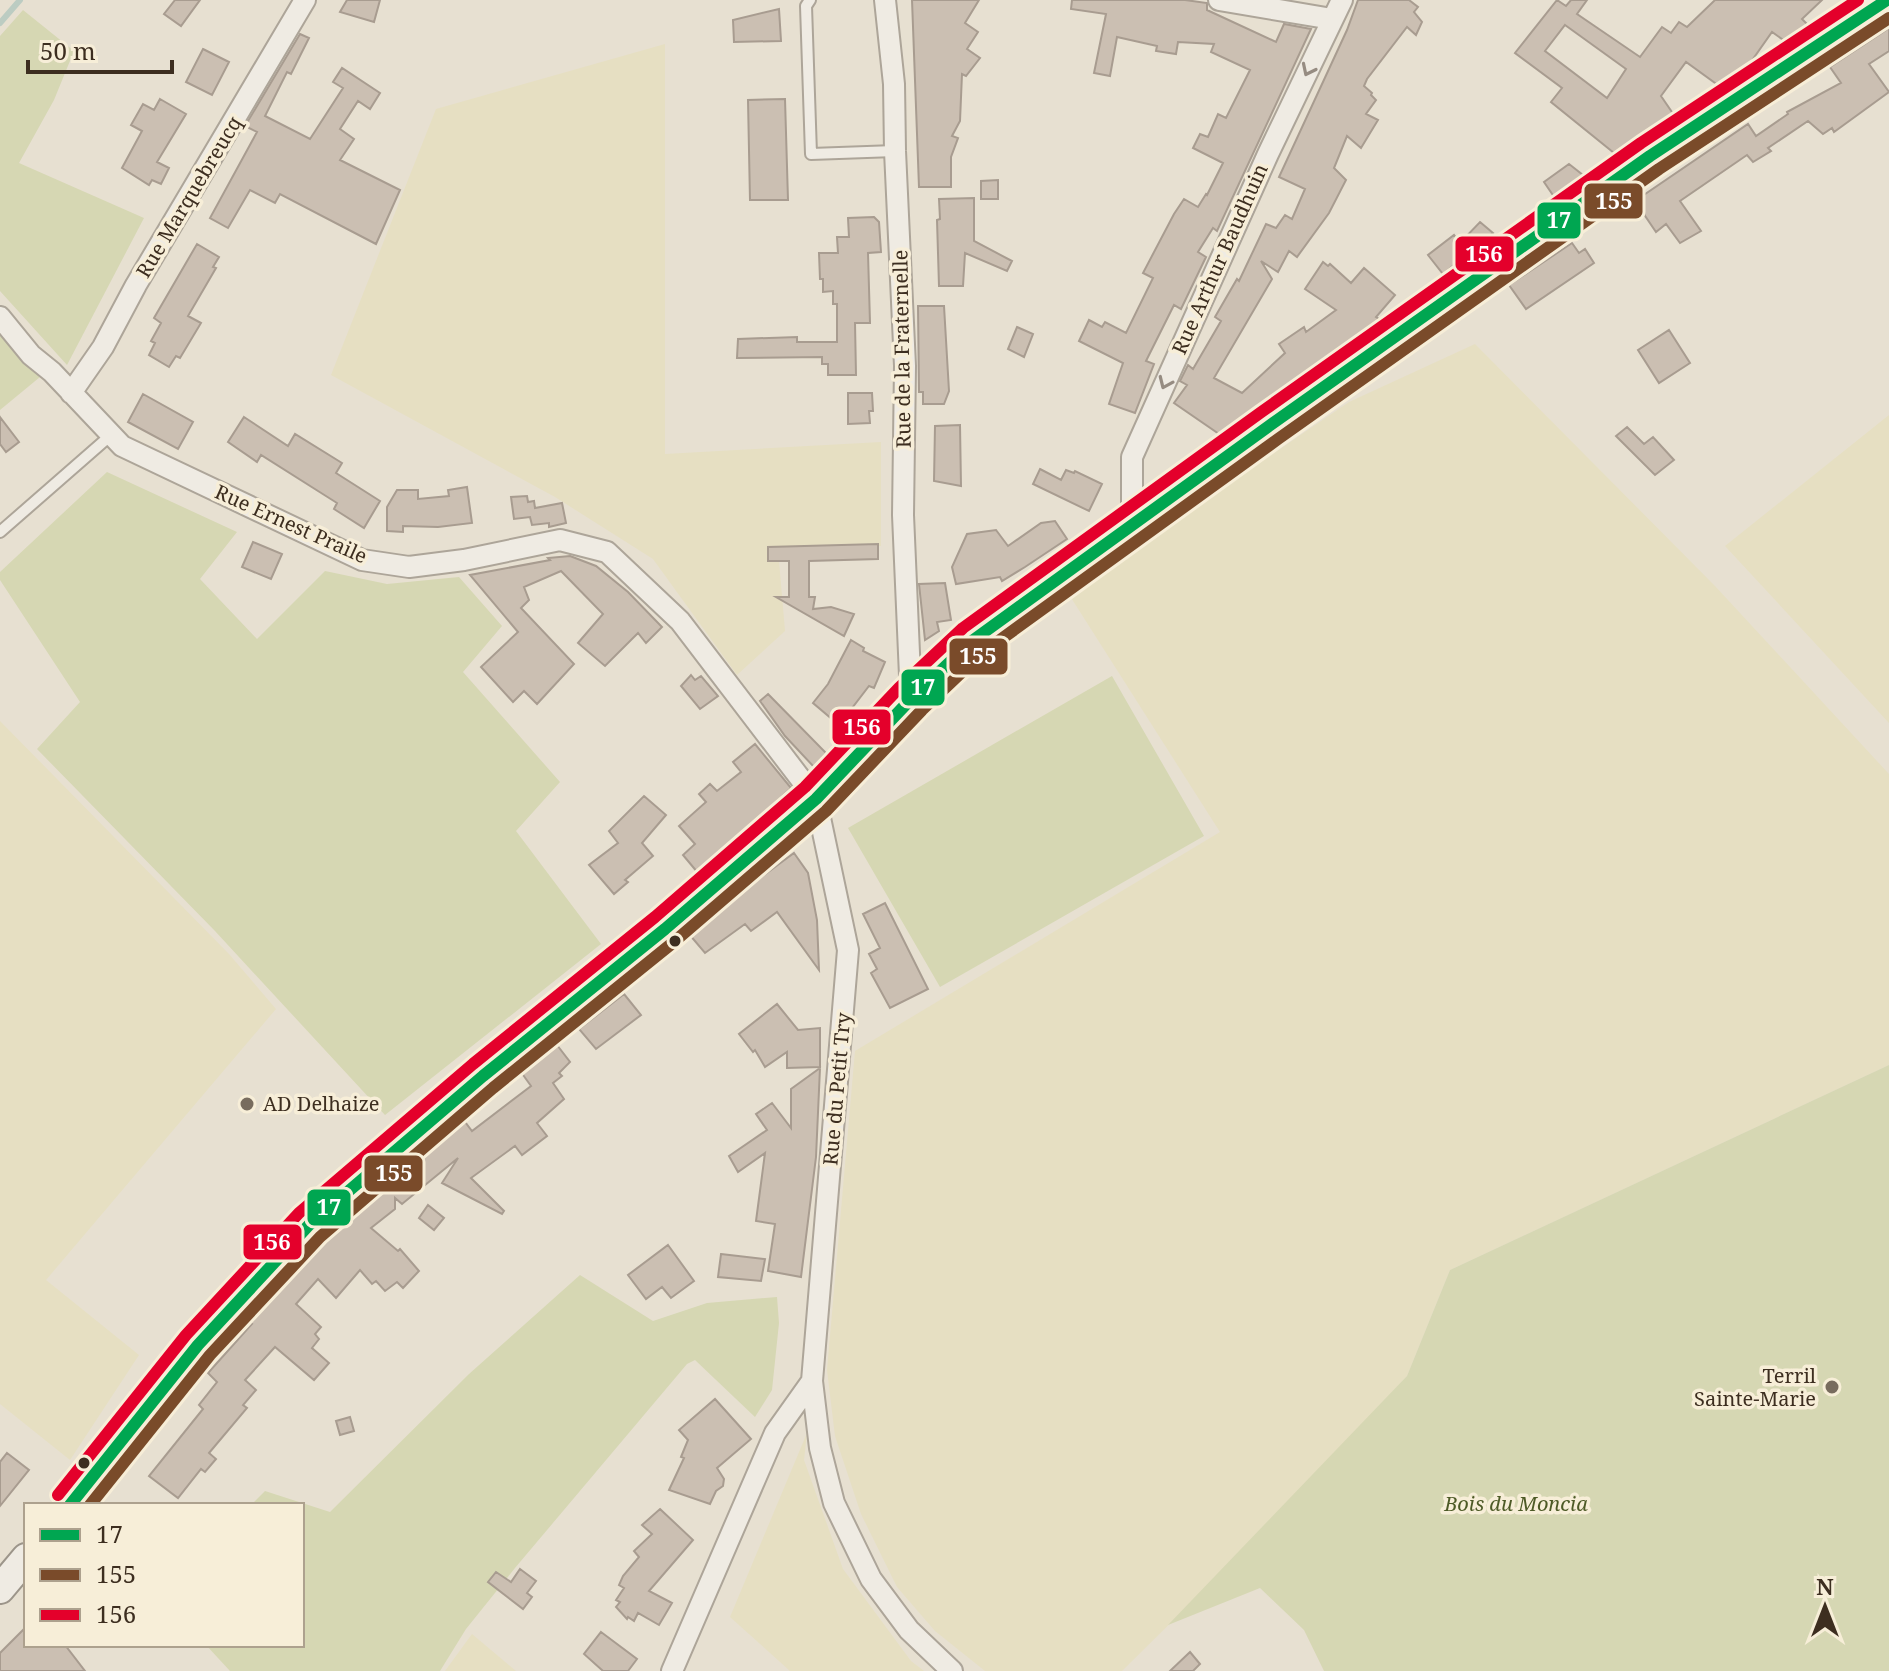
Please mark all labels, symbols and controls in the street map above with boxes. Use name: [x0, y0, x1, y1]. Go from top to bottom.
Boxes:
scale bar: [28, 24, 172, 74]
text: 50 m: [40, 34, 96, 67]
one-way arrow: [1302, 62, 1318, 77]
street label: Rue Marquebreucq: [130, 111, 248, 283]
street label: Rue Arthur Baudhuin: [1165, 159, 1274, 359]
line badge: 155: [1583, 182, 1644, 220]
text: 155: [1595, 185, 1633, 215]
line badge: 17: [1536, 201, 1582, 240]
text: 17: [1547, 204, 1571, 234]
line badge: 156: [1454, 235, 1515, 273]
text: 156: [1465, 238, 1503, 268]
street label: Rue de la Fraternelle: [886, 250, 917, 448]
one-way arrow: [1158, 375, 1174, 389]
street label: Rue Ernest Praile: [211, 478, 372, 569]
line badge: 155: [948, 637, 1009, 676]
text: 155: [959, 640, 997, 670]
line badge: 17: [900, 668, 946, 707]
text: 17: [911, 671, 935, 701]
line badge: 156: [831, 708, 892, 746]
text: 156: [843, 711, 881, 741]
unlabelled marker: [667, 933, 683, 949]
street label: Rue du Petit Try: [816, 1011, 857, 1167]
place label: AD Delhaize: [263, 1090, 380, 1117]
marker: AD Delhaize: [238, 1095, 256, 1113]
line badge: 155: [363, 1154, 424, 1193]
text: 155: [375, 1157, 413, 1187]
line badge: 17: [306, 1188, 352, 1227]
text: 17: [317, 1191, 341, 1221]
line badge: 156: [242, 1223, 303, 1261]
text: 156: [253, 1226, 291, 1256]
place label: Terril Sainte-Marie: [1694, 1362, 1816, 1412]
marker: Terril Sainte-Marie: [1823, 1378, 1841, 1396]
unlabelled marker: [76, 1455, 92, 1471]
park label: Bois du Moncia: [1443, 1490, 1588, 1517]
legend: [24, 1503, 304, 1647]
text: 17: [96, 1517, 123, 1550]
text: 155: [96, 1557, 136, 1590]
north arrow: [1785, 1567, 1865, 1647]
text: N: [1816, 1571, 1834, 1601]
text: 156: [96, 1597, 136, 1630]

